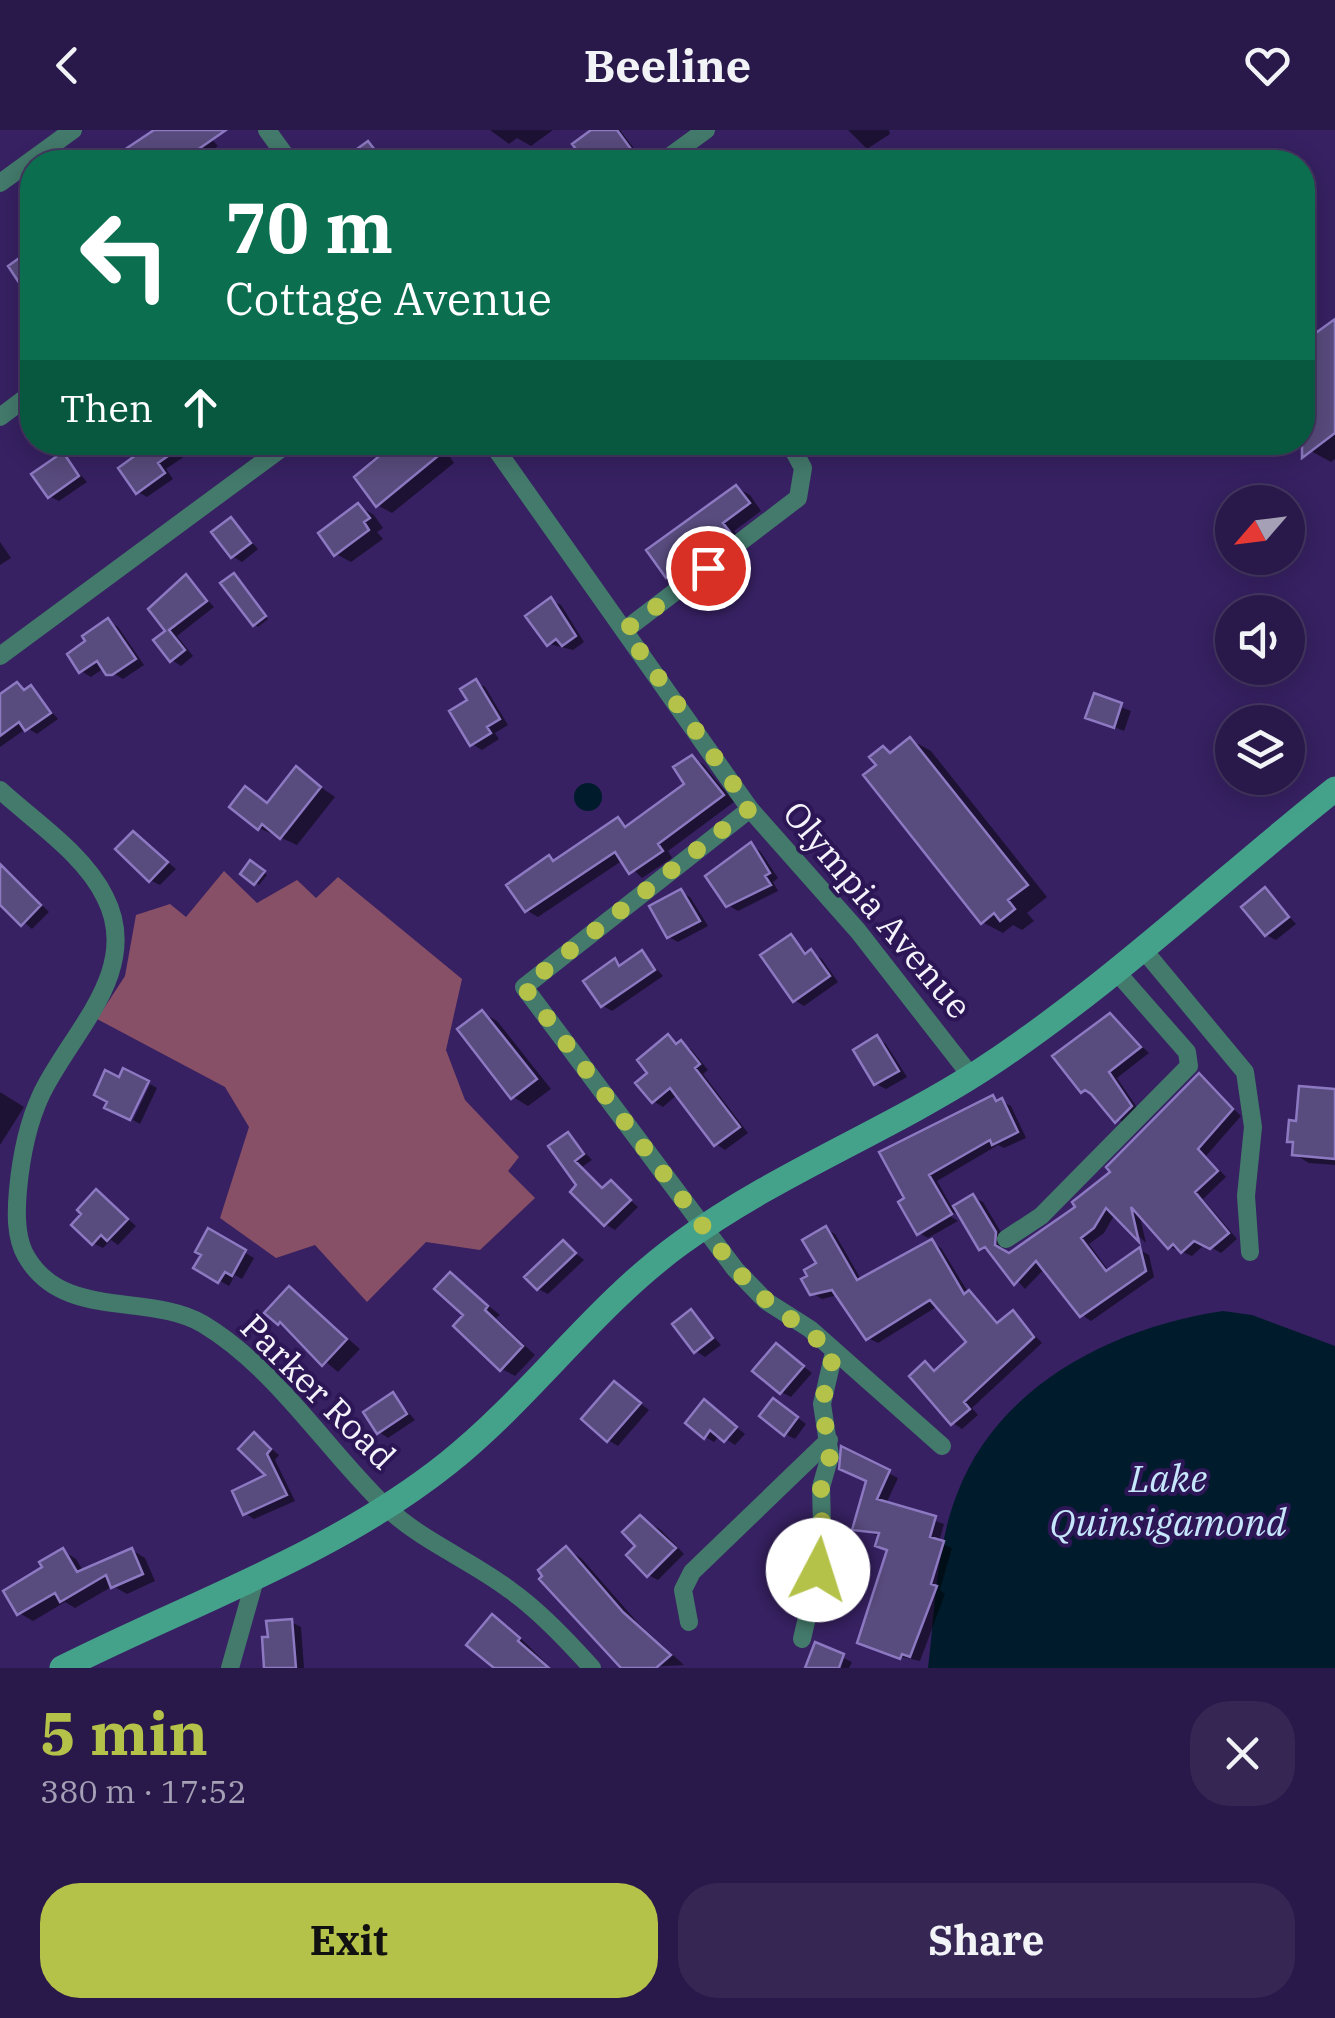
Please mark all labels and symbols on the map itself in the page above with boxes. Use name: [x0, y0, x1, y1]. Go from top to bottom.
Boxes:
north arrow: [1215, 485, 1305, 575]
pin: [666, 526, 751, 611]
street label: Olympia Avenue: [773, 791, 982, 1028]
street label: Parker Road: [231, 1304, 406, 1479]
water label: Lake Quinsigamond: [1050, 1453, 1288, 1546]
position arrow: [766, 1518, 870, 1622]

